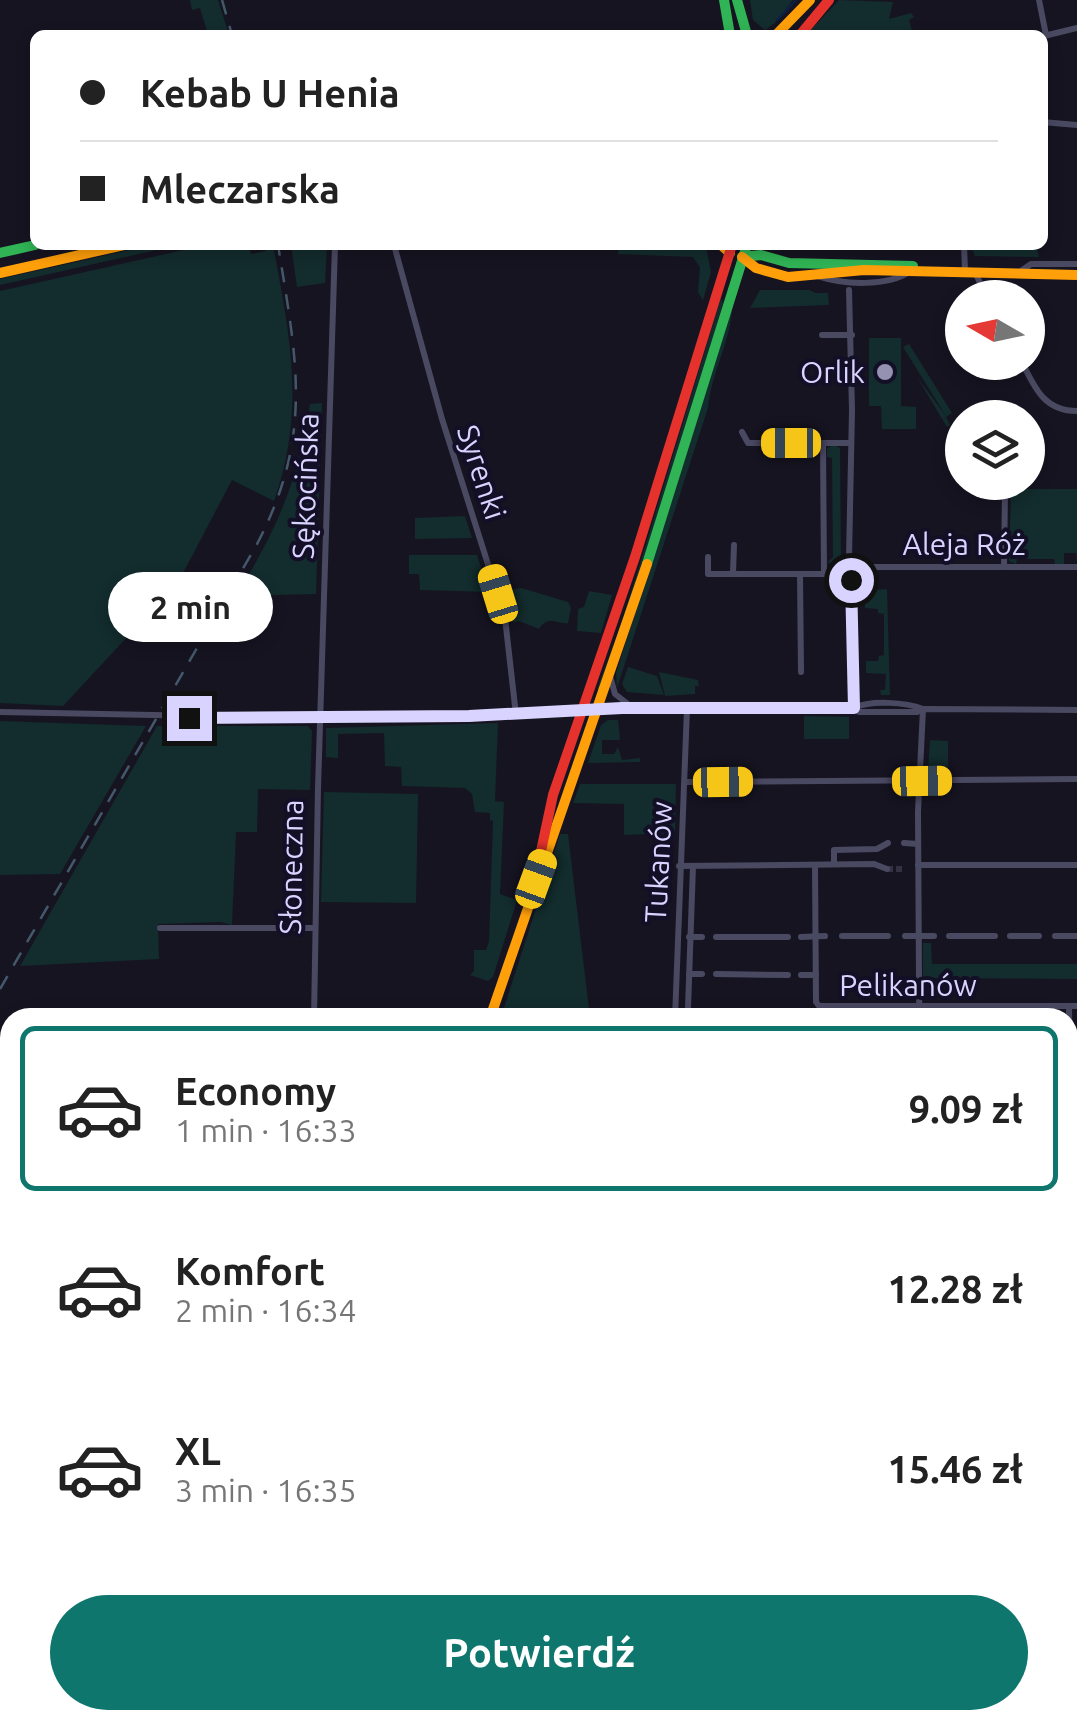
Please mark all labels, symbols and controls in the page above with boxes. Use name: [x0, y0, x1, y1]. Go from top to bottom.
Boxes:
text: Kebab U Henia: [140, 72, 400, 114]
text: Mleczarska: [140, 168, 340, 210]
north arrow: [945, 280, 1045, 380]
map controls: [945, 280, 1045, 500]
place label: Orlik: [800, 355, 865, 389]
marker: Orlik: [874, 361, 896, 383]
button: layers: [945, 400, 1045, 500]
street label: Sękocińska: [285, 412, 325, 560]
street label: Syrenki: [451, 420, 513, 524]
car: [761, 428, 821, 458]
street label: Aleja Róż: [902, 527, 1026, 561]
route start: [829, 558, 874, 603]
car: [475, 561, 521, 627]
callout: 2 min: [106, 573, 272, 643]
text: 2 min: [150, 589, 231, 625]
route end: [167, 696, 212, 741]
car: [892, 765, 952, 797]
car: [693, 766, 753, 798]
street label: Słoneczna: [273, 799, 309, 935]
street label: Tukanów: [638, 800, 678, 924]
car: [512, 846, 560, 912]
street label: Pelikanów: [839, 968, 977, 1002]
icon: car: [55, 1064, 145, 1154]
text: Economy: [175, 1070, 336, 1112]
text: 9.09 zł: [909, 1088, 1023, 1130]
text: 1 min · 16:33: [175, 1112, 357, 1148]
icon: car: [55, 1244, 145, 1334]
text: Komfort: [175, 1250, 325, 1292]
text: 12.28 zł: [887, 1268, 1023, 1310]
text: 2 min · 16:34: [175, 1292, 357, 1328]
icon: car: [55, 1424, 145, 1514]
text: XL: [175, 1430, 221, 1472]
text: 15.46 zł: [887, 1448, 1023, 1490]
text: 3 min · 16:35: [175, 1472, 357, 1508]
button: Potwierdź: [50, 1595, 1028, 1710]

